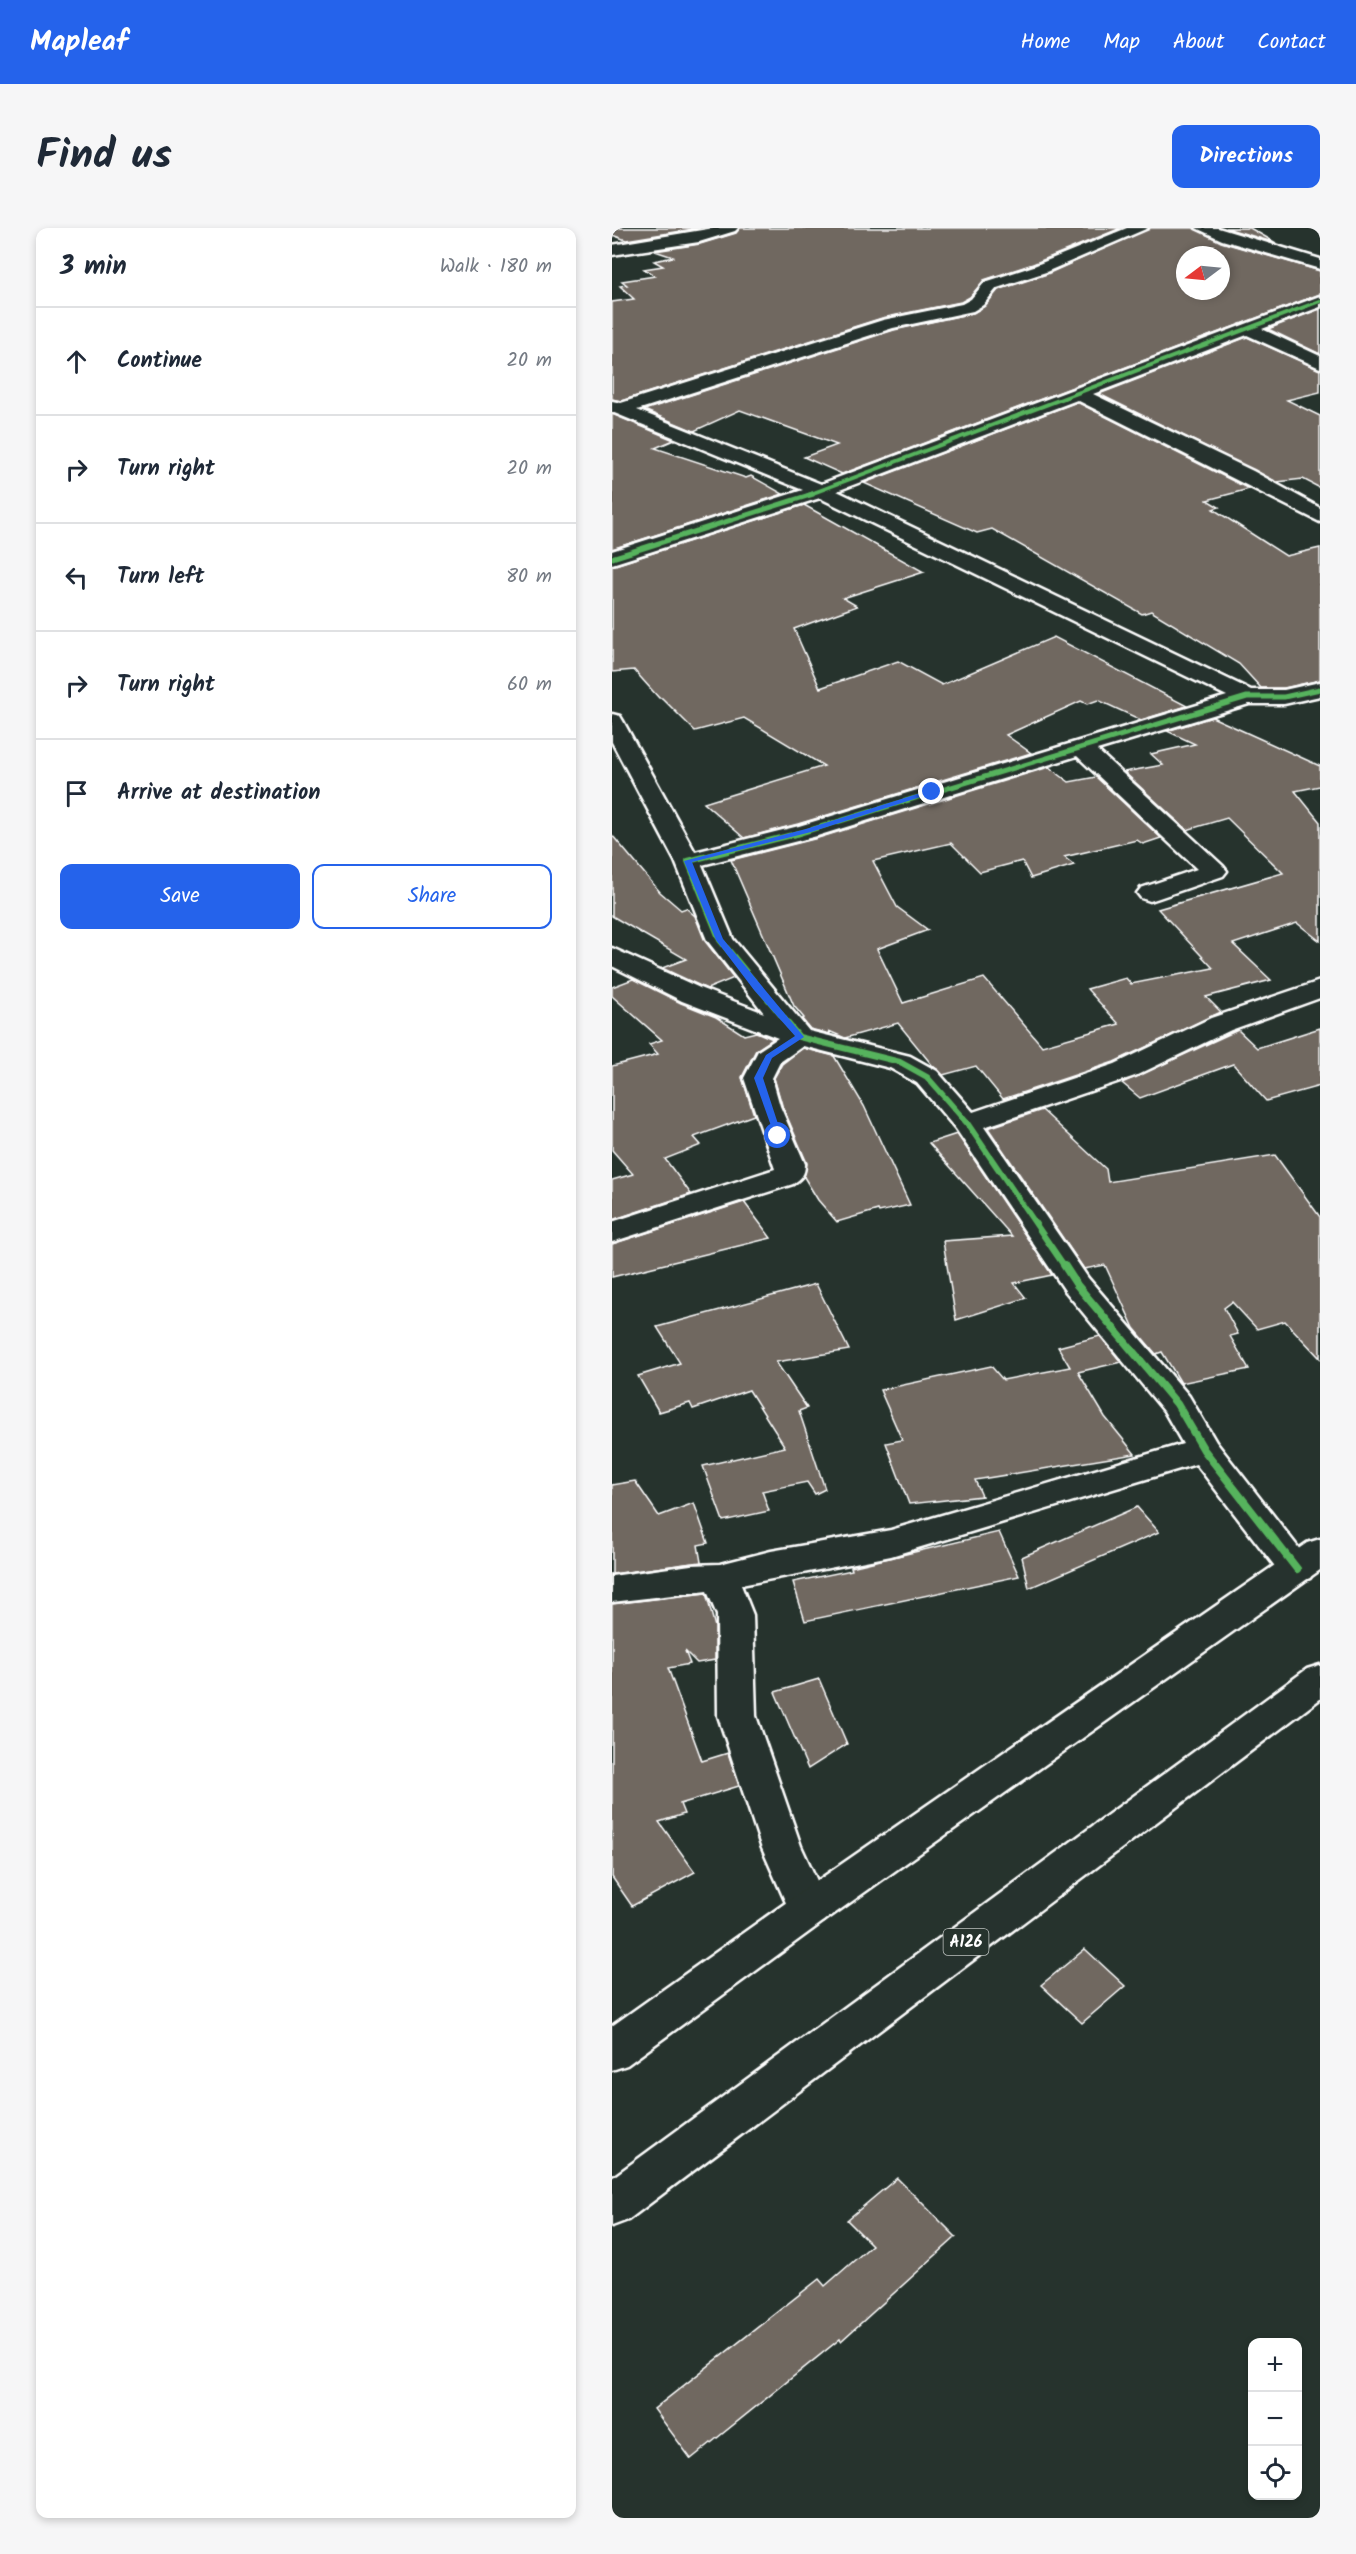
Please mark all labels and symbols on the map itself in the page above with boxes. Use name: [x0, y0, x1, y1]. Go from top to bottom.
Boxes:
north arrow: [1176, 246, 1230, 300]
route end: [918, 778, 944, 804]
route start: [764, 1122, 790, 1148]
road number: A126: [944, 1929, 988, 1955]

